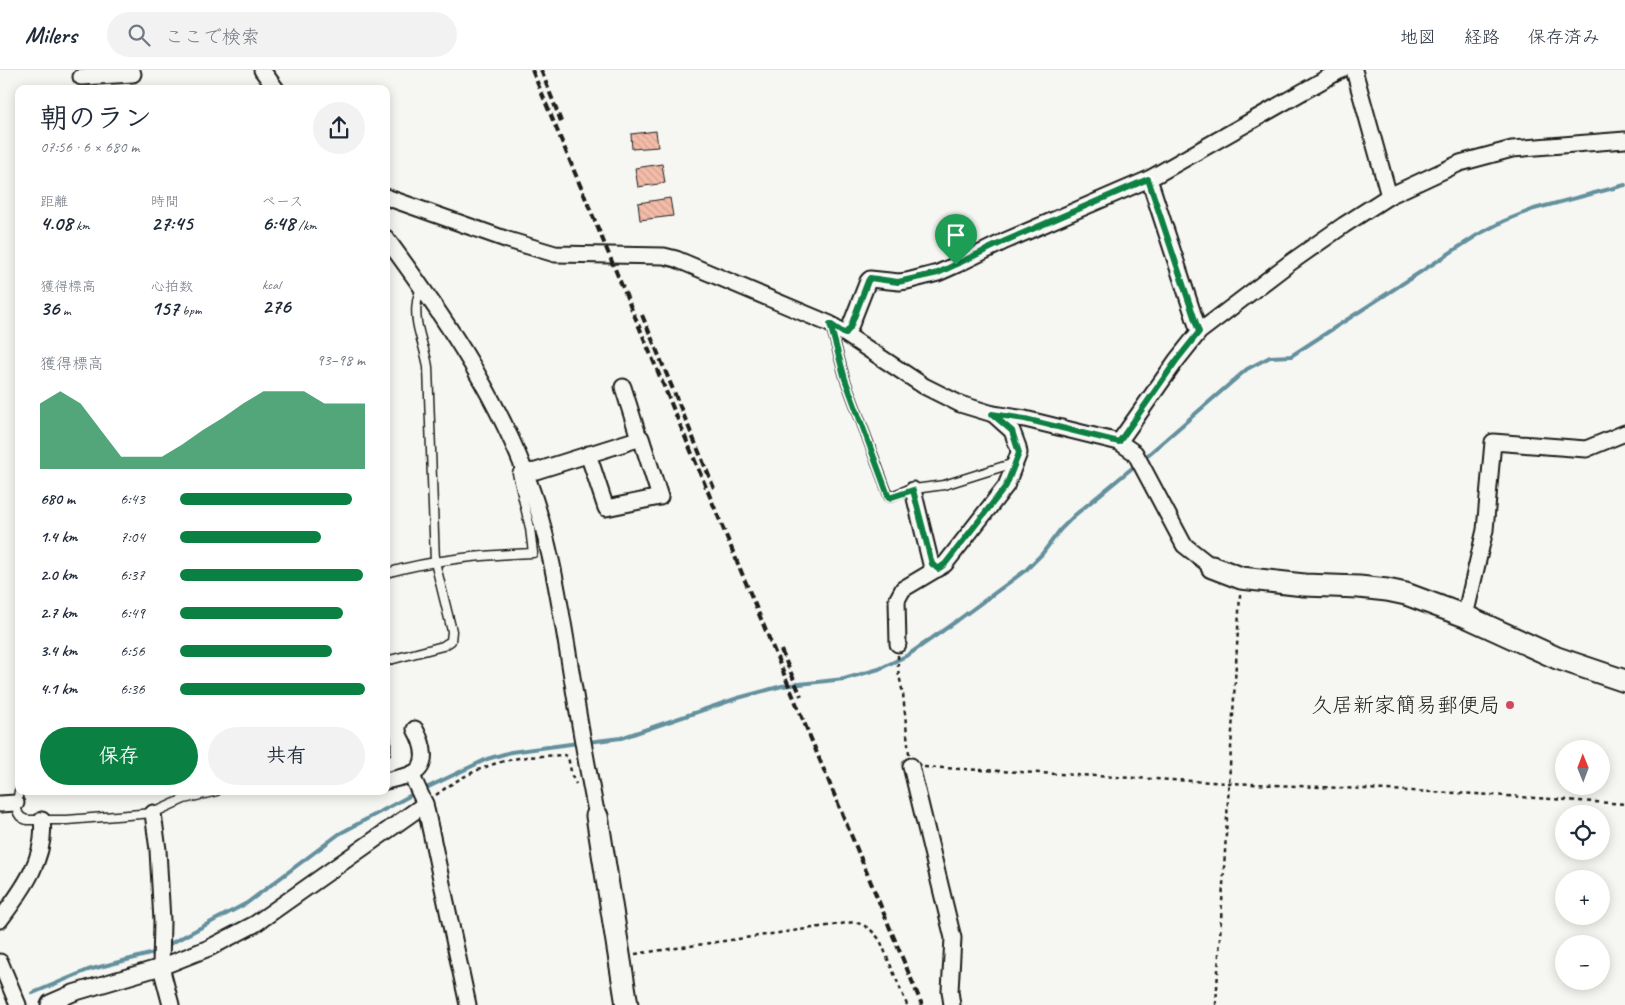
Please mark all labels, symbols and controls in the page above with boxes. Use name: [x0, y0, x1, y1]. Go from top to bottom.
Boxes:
search box: [107, 12, 457, 57]
text: Milers: [25, 20, 77, 50]
icon: search: [125, 21, 153, 49]
text: ここで検索: [165, 25, 260, 49]
text: 地図: [1400, 26, 1436, 48]
text: 経路: [1464, 26, 1500, 48]
text: 保存済み: [1528, 26, 1600, 48]
text: 朝のラン: [40, 100, 152, 135]
button: share: [313, 102, 365, 154]
text: 07:56 · 6 × 680 m: [40, 137, 139, 157]
text: 距離: [40, 193, 68, 210]
text: 時間: [151, 193, 179, 210]
text: ペース: [262, 193, 303, 210]
text: 4.08: [40, 210, 73, 236]
text: 27:45: [151, 210, 193, 236]
text: 6:48: [262, 210, 295, 236]
pin: [935, 214, 977, 265]
text: km: [73, 217, 90, 234]
text: /km: [295, 217, 317, 234]
icon: arrive: [942, 221, 970, 249]
text: kcal: [262, 276, 281, 293]
text: 獲得標高: [40, 278, 96, 295]
text: 心拍数: [151, 278, 193, 295]
text: 276: [262, 293, 291, 319]
text: 36: [40, 295, 59, 321]
text: 157: [151, 295, 179, 321]
text: m: [59, 302, 71, 319]
text: bpm: [179, 302, 202, 319]
text: 93–98 m: [316, 350, 365, 370]
text: 獲得標高: [40, 354, 104, 374]
text: 680 m: [40, 489, 75, 509]
text: 6:43: [120, 489, 145, 509]
text: 1.4 km: [40, 527, 77, 547]
text: 7:04: [120, 527, 145, 547]
text: 2.0 km: [40, 565, 77, 585]
text: 6:37: [120, 565, 145, 585]
text: 2.7 km: [40, 603, 77, 623]
text: 6:49: [120, 603, 145, 623]
text: 3.4 km: [40, 641, 77, 661]
text: 6:56: [120, 641, 145, 661]
text: 4.1 km: [40, 679, 77, 699]
text: 6:36: [120, 679, 145, 699]
place label: 久居新家簡易郵便局: [1311, 692, 1500, 718]
marker: 久居新家簡易郵便局: [1504, 699, 1516, 711]
button: 保存: [40, 727, 198, 785]
button: 共有: [208, 727, 365, 785]
north arrow: [1555, 740, 1610, 795]
map controls: [1555, 740, 1610, 990]
button: locate: [1555, 805, 1610, 860]
button: +: [1555, 870, 1610, 925]
button: −: [1555, 935, 1610, 990]

